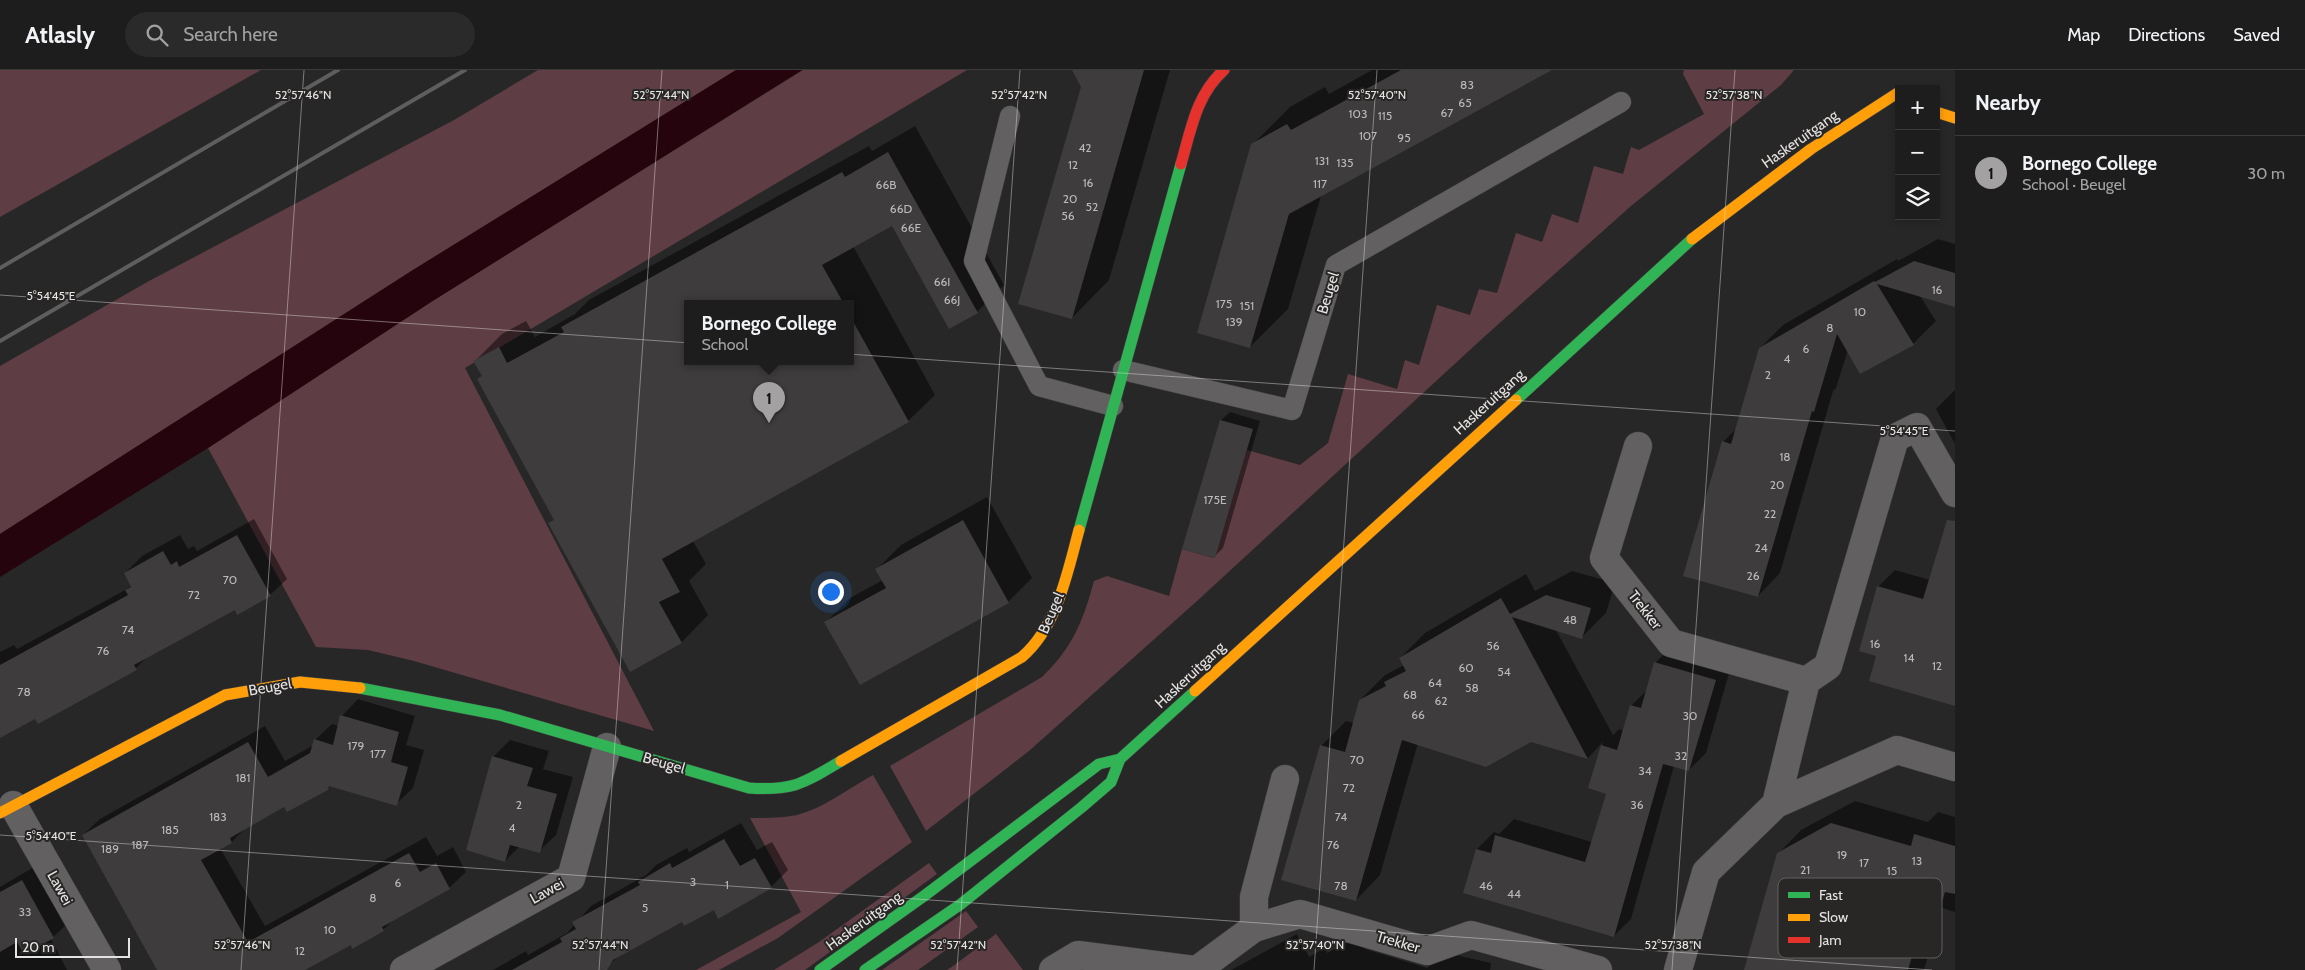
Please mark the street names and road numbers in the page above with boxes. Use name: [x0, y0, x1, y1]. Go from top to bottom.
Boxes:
street label: Haskeruitgang: [1758, 106, 1842, 172]
street label: Beugel: [1313, 269, 1343, 316]
street label: Haskeruitgang: [1450, 365, 1529, 439]
street label: Trekker: [1624, 587, 1666, 633]
street label: Beugel: [1034, 589, 1068, 636]
street label: Haskeruitgang: [1151, 638, 1229, 712]
street label: Beugel: [247, 674, 293, 700]
street label: Beugel: [641, 748, 688, 778]
street label: Lawei: [43, 868, 77, 908]
street label: Lawei: [527, 874, 567, 908]
street label: Haskeruitgang: [823, 887, 906, 955]
street label: Trekker: [1374, 927, 1422, 957]

